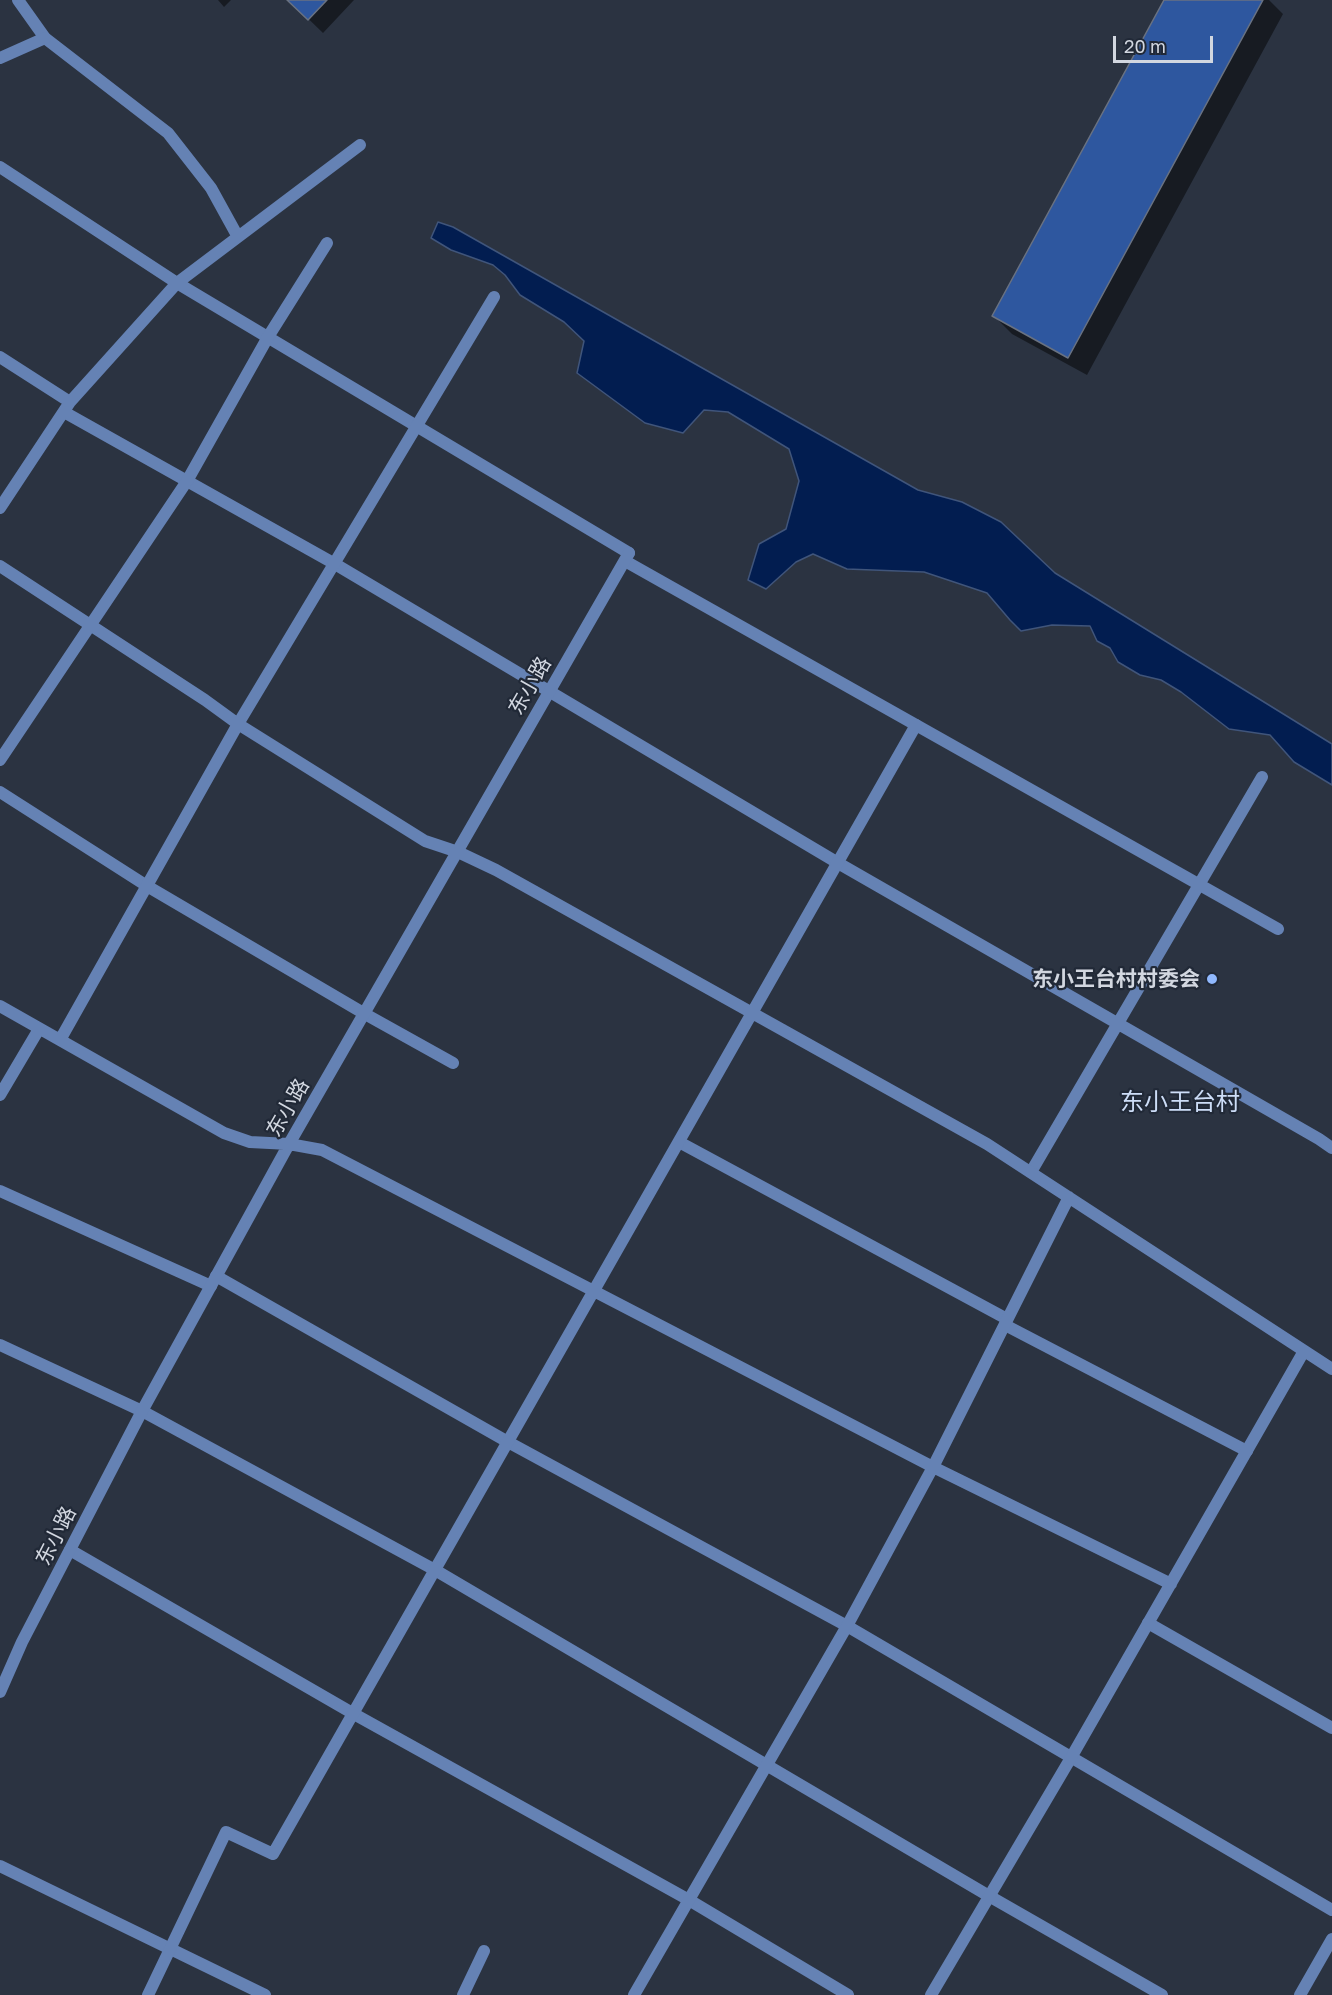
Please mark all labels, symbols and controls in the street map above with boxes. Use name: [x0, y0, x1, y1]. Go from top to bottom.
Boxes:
scale bar: [1116, 24, 1216, 62]
text: 20 m: [1124, 35, 1166, 57]
street label: 东小路: [503, 652, 557, 720]
place label: 东小王台村村委会: [1032, 966, 1200, 992]
marker: 东小王台村村委会: [1205, 972, 1219, 986]
street label: 东小路: [261, 1074, 315, 1142]
district label: 东小王台村: [1120, 1088, 1240, 1116]
street label: 东小路: [30, 1502, 82, 1570]

